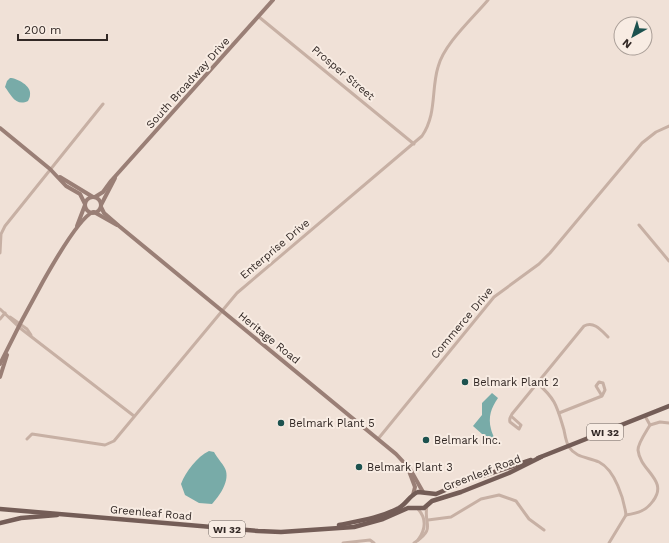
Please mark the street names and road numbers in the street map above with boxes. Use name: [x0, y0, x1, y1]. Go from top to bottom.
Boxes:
street label: South Broadway Drive: [144, 35, 232, 131]
street label: Prosper Street: [309, 43, 377, 103]
street label: Enterprise Drive: [238, 216, 312, 282]
street label: Commerce Drive: [428, 285, 496, 361]
street label: Heritage Road: [236, 309, 302, 367]
road number: WI 32: [587, 424, 623, 440]
street label: Greenleaf Road: [441, 452, 523, 494]
street label: Greenleaf Road: [110, 503, 192, 523]
road number: WI 32: [209, 521, 245, 537]

